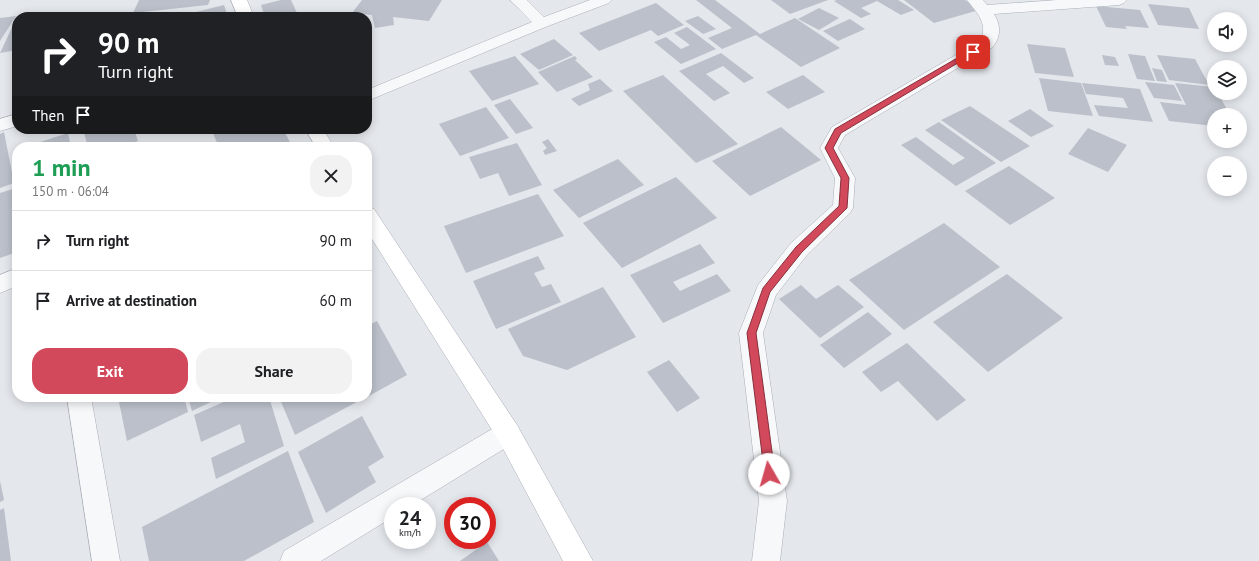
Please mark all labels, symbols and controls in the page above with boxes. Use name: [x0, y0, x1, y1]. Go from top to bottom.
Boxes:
map controls: [1207, 12, 1247, 196]
button: sound: [1207, 12, 1247, 52]
text: 90 m: [98, 24, 159, 61]
icon: right: [32, 28, 84, 80]
pin: [956, 35, 990, 69]
icon: arrive: [962, 41, 984, 63]
text: Turn right: [98, 60, 173, 83]
button: layers: [1207, 60, 1247, 100]
icon: arrive: [72, 104, 94, 126]
text: Then: [32, 106, 64, 125]
button: +: [1207, 108, 1247, 148]
text: 1 min: [32, 152, 91, 183]
button: close: [310, 155, 352, 197]
button: −: [1207, 156, 1247, 196]
text: 150 m · 06:04: [32, 183, 109, 200]
icon: right: [32, 230, 54, 252]
text: Turn right: [66, 231, 129, 250]
text: 90 m: [319, 231, 352, 250]
icon: arrive: [32, 290, 54, 312]
text: Arrive at destination: [66, 291, 197, 310]
text: 60 m: [319, 291, 352, 310]
button: Exit: [32, 348, 188, 394]
button: Share: [196, 348, 352, 394]
position arrow: [748, 453, 790, 495]
speed limit sign: 30: [444, 497, 496, 549]
text: 24: [399, 505, 421, 531]
text: km/h: [399, 526, 421, 539]

